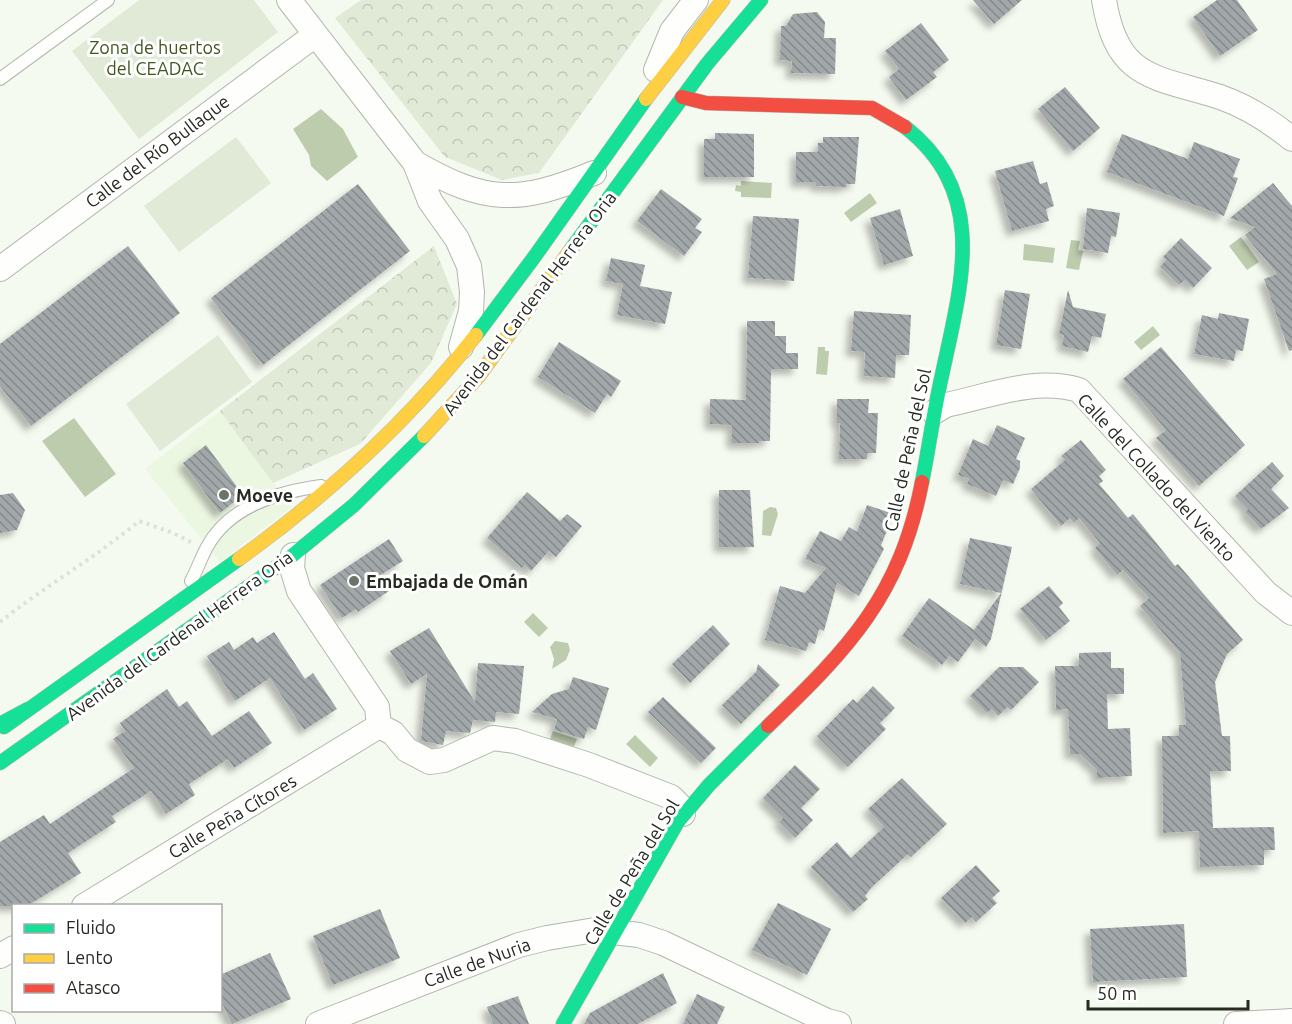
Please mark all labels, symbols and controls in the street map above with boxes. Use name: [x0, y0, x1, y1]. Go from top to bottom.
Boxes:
park label: Zona de huertos del CEADAC: [89, 37, 221, 78]
street label: Calle del Río Bullaque: [81, 90, 233, 212]
street label: Avenida del Cardenal Herrera Oria: [438, 187, 620, 419]
street label: Calle de Peña del Sol: [880, 366, 934, 533]
street label: Calle del Collado del Viento: [1074, 389, 1240, 565]
place label: Moeve: [236, 485, 293, 505]
marker: Moeve: [217, 488, 231, 502]
street label: Avenida del Cardenal Herrera Oria: [62, 546, 296, 724]
place label: Embajada de Omán: [366, 571, 528, 591]
marker: Embajada de Omán: [347, 574, 361, 588]
street label: Calle Peña Cítores: [165, 770, 300, 862]
street label: Calle de Peña del Sol: [580, 795, 683, 948]
legend: [12, 904, 222, 1012]
text: Fluido: [66, 917, 116, 937]
street label: Calle de Nuria: [421, 933, 533, 991]
text: Lento: [66, 947, 113, 967]
scale bar: [1088, 973, 1248, 1011]
text: Atasco: [66, 977, 121, 997]
text: 50 m: [1097, 983, 1137, 1003]

